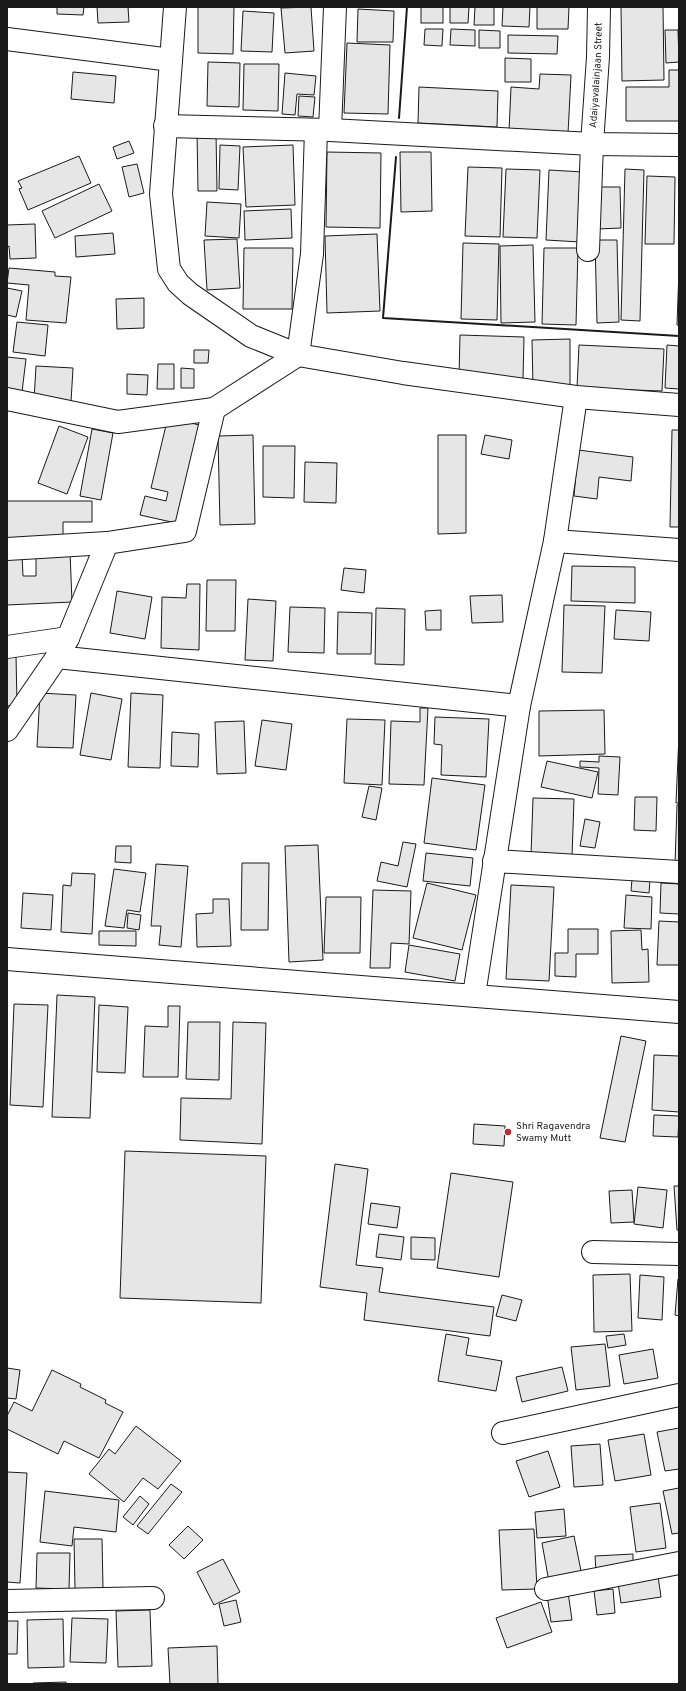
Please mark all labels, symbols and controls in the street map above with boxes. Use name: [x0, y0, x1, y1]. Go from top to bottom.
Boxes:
street label: Adaiyavalainjaan Street: [587, 22, 605, 128]
place label: Shri Ragavendra Swamy Mutt: [516, 1120, 590, 1145]
marker: Shri Ragavendra Swamy Mutt: [503, 1127, 513, 1137]

